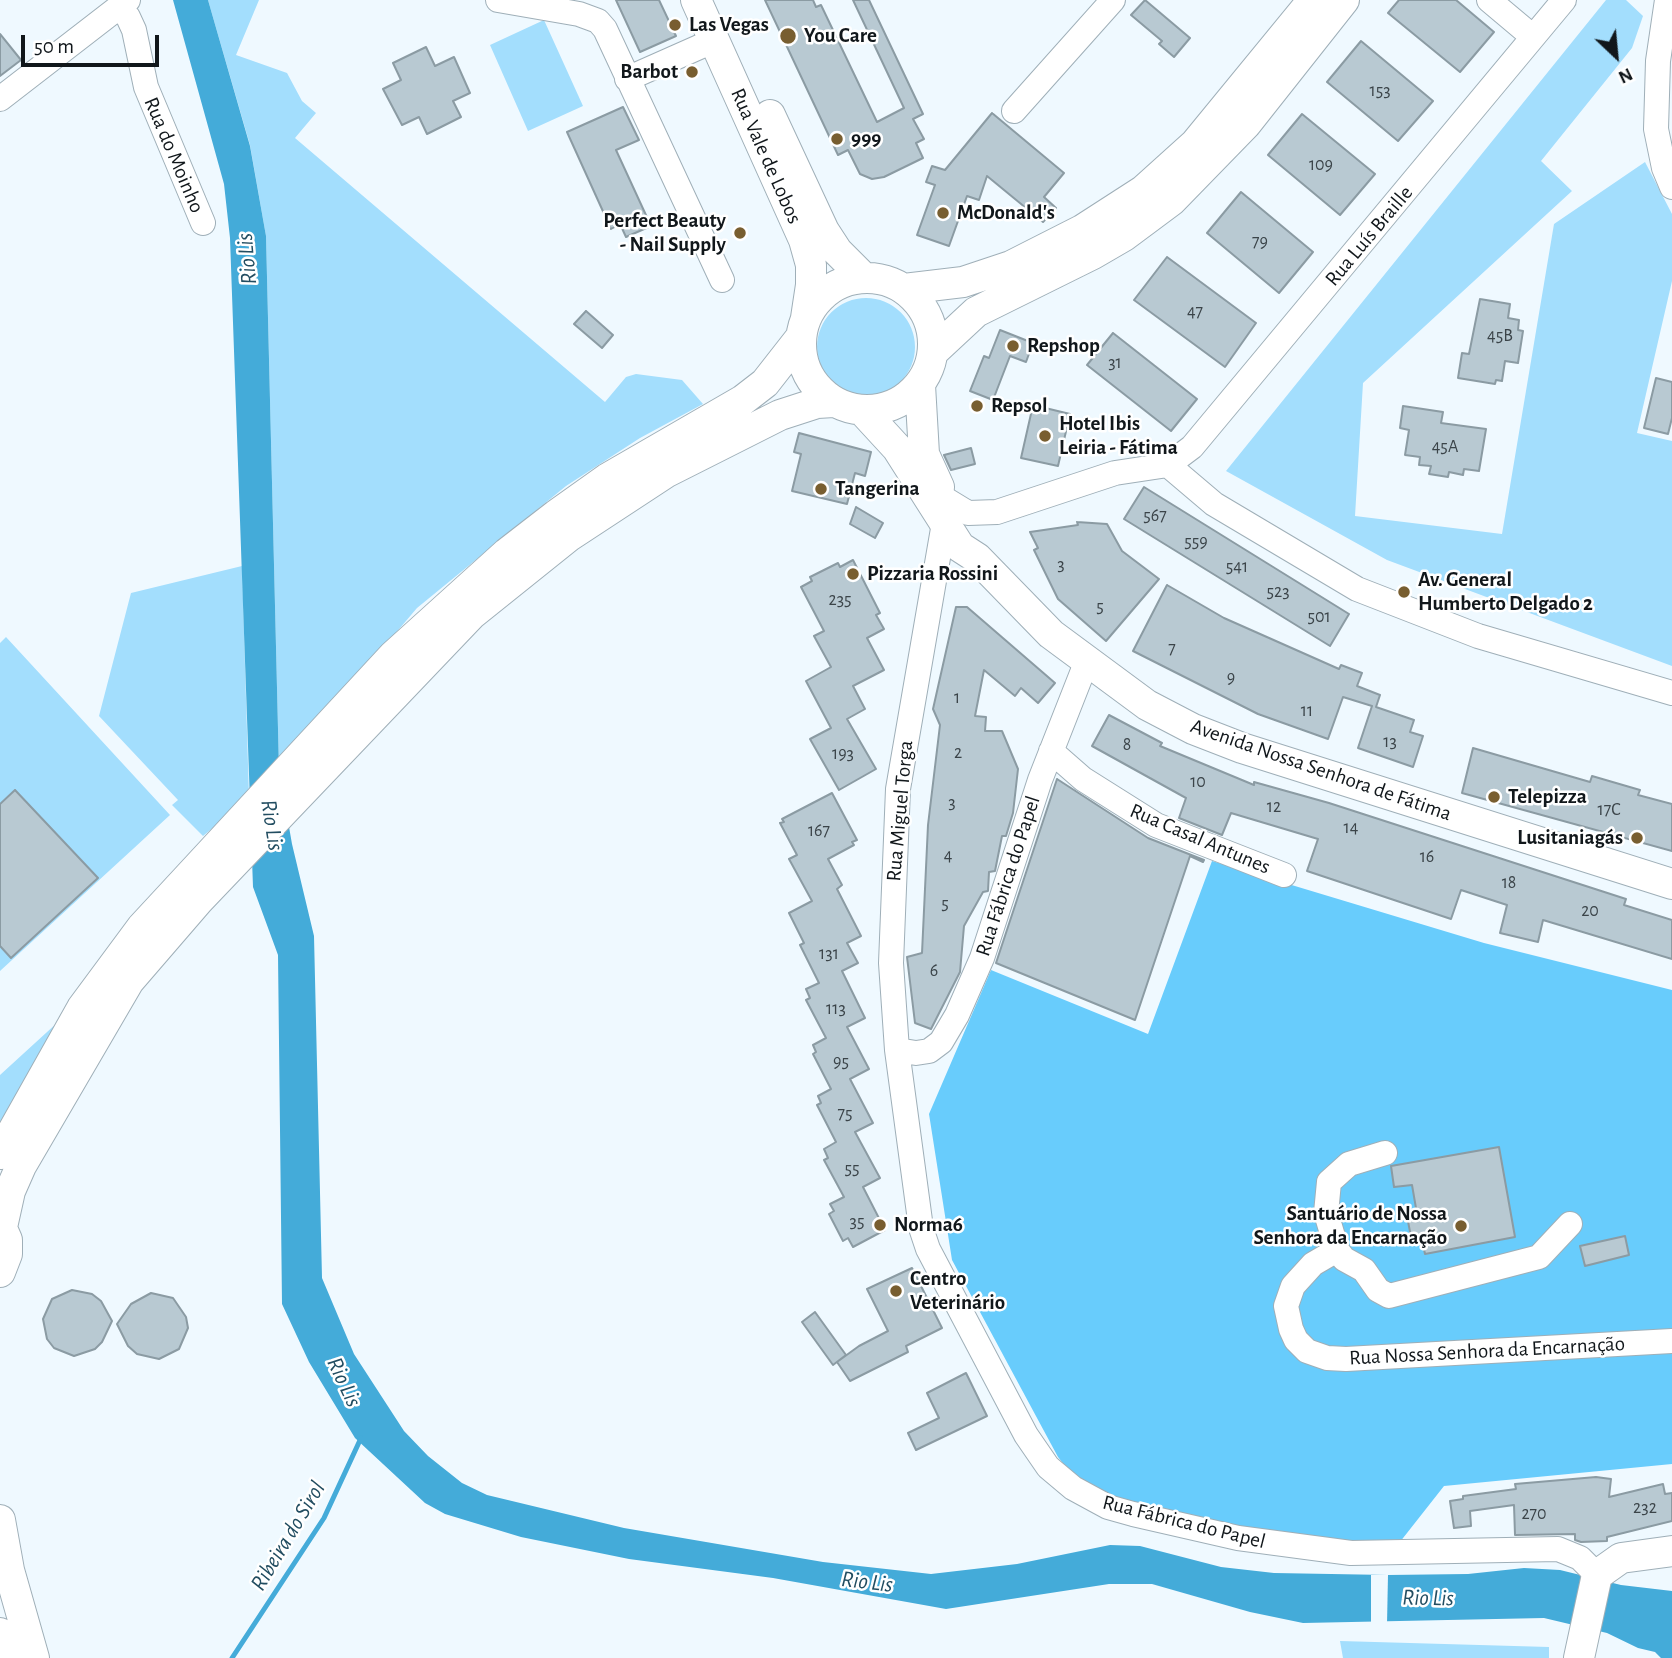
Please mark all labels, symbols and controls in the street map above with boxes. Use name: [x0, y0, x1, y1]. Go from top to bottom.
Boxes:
place label: Las Vegas: [689, 12, 769, 38]
marker: Las Vegas: [667, 17, 683, 33]
scale bar: [24, 21, 163, 65]
north arrow: [1581, 21, 1651, 91]
place label: You Care: [804, 23, 877, 49]
marker: You Care: [778, 26, 798, 46]
text: 50 m: [34, 36, 74, 57]
place label: Barbot: [620, 59, 678, 85]
marker: Barbot: [684, 64, 700, 80]
text: N: [1615, 64, 1636, 87]
house number: 153: [1369, 80, 1391, 102]
street label: Rua Vale de Lobos: [725, 84, 807, 228]
street label: Rua do Moinho: [138, 93, 210, 217]
place label: 999: [851, 126, 881, 152]
marker: 999: [829, 131, 845, 147]
house number: 109: [1309, 154, 1333, 176]
street label: Rua Luís Braille: [1320, 181, 1418, 291]
place label: McDonald's: [957, 200, 1055, 226]
marker: McDonald's: [935, 205, 951, 221]
place label: Perfect Beauty - Nail Supply: [603, 208, 726, 258]
marker: Perfect Beauty - Nail Supply: [732, 225, 748, 241]
house number: 79: [1252, 231, 1268, 253]
water label: Rio Lis: [231, 232, 263, 286]
house number: 47: [1187, 301, 1203, 323]
house number: 45B: [1487, 325, 1513, 347]
place label: Repshop: [1027, 333, 1100, 359]
marker: Repshop: [1005, 338, 1021, 354]
house number: 31: [1108, 352, 1122, 374]
place label: Repsol: [991, 393, 1047, 419]
marker: Repsol: [969, 398, 985, 414]
place label: Hotel Ibis Leiria - Fátima: [1059, 411, 1178, 461]
marker: Hotel Ibis Leiria - Fátima: [1037, 428, 1053, 444]
house number: 45A: [1432, 436, 1458, 458]
place label: Tangerina: [835, 476, 920, 502]
marker: Tangerina: [813, 481, 829, 497]
house number: 567: [1143, 505, 1167, 527]
house number: 559: [1184, 531, 1208, 553]
house number: 3: [1057, 554, 1065, 576]
house number: 541: [1226, 556, 1248, 578]
place label: Pizzaria Rossini: [867, 561, 998, 587]
marker: Pizzaria Rossini: [845, 566, 861, 582]
place label: Av. General Humberto Delgado 2: [1418, 567, 1593, 617]
house number: 523: [1266, 581, 1290, 603]
marker: Av. General Humberto Delgado 2: [1396, 584, 1412, 600]
house number: 235: [828, 589, 852, 611]
house number: 5: [1096, 596, 1104, 618]
house number: 501: [1307, 606, 1331, 628]
house number: 7: [1168, 638, 1176, 660]
house number: 9: [1227, 667, 1235, 689]
house number: 1: [954, 687, 960, 709]
house number: 11: [1301, 700, 1313, 722]
street label: Avenida Nossa Senhora de Fátima: [1187, 713, 1455, 827]
house number: 13: [1383, 731, 1397, 753]
house number: 8: [1123, 734, 1131, 756]
street label: Rua Miguel Torga: [881, 739, 919, 883]
house number: 2: [954, 742, 962, 764]
house number: 193: [832, 743, 854, 765]
house number: 10: [1190, 771, 1206, 793]
place label: Telepizza: [1508, 784, 1587, 810]
marker: Telepizza: [1486, 789, 1502, 805]
house number: 3: [948, 792, 956, 814]
street label: Rua Fábrica do Papel: [970, 793, 1046, 959]
house number: 12: [1267, 796, 1281, 818]
water label: Rio Lis: [254, 797, 290, 853]
street label: Rua Casal Antunes: [1126, 798, 1274, 880]
house number: 17C: [1597, 799, 1621, 821]
house number: 14: [1344, 817, 1358, 839]
house number: 167: [808, 820, 830, 842]
place label: Lusitaniagás: [1517, 825, 1623, 851]
marker: Lusitaniagás: [1629, 830, 1645, 846]
house number: 4: [944, 845, 952, 867]
house number: 16: [1420, 846, 1434, 868]
house number: 18: [1502, 872, 1516, 894]
house number: 5: [941, 893, 949, 915]
house number: 20: [1581, 900, 1599, 922]
house number: 131: [819, 943, 839, 965]
house number: 6: [930, 960, 938, 982]
house number: 113: [826, 998, 846, 1020]
house number: 95: [833, 1051, 849, 1073]
house number: 75: [837, 1103, 853, 1125]
house number: 55: [844, 1158, 860, 1180]
place label: Santuário de Nossa Senhora da Encarnação: [1253, 1201, 1447, 1251]
house number: 35: [850, 1211, 864, 1233]
place label: Norma6: [894, 1212, 963, 1238]
marker: Norma6: [872, 1217, 888, 1233]
marker: Santuário de Nossa Senhora da Encarnação: [1453, 1218, 1469, 1234]
place label: Centro Veterinário: [910, 1266, 1005, 1316]
marker: Centro Veterinário: [888, 1283, 904, 1299]
street label: Rua Nossa Senhora da Encarnação: [1348, 1331, 1626, 1371]
water label: Rio Lis: [321, 1353, 367, 1411]
water label: Ribeira do Sirol: [245, 1476, 331, 1596]
street label: Rua Fábrica do Papel: [1100, 1490, 1268, 1554]
house number: 232: [1633, 1497, 1657, 1519]
house number: 270: [1521, 1503, 1547, 1525]
water label: Rio Lis: [840, 1565, 894, 1599]
water label: Rio Lis: [1402, 1584, 1454, 1612]

